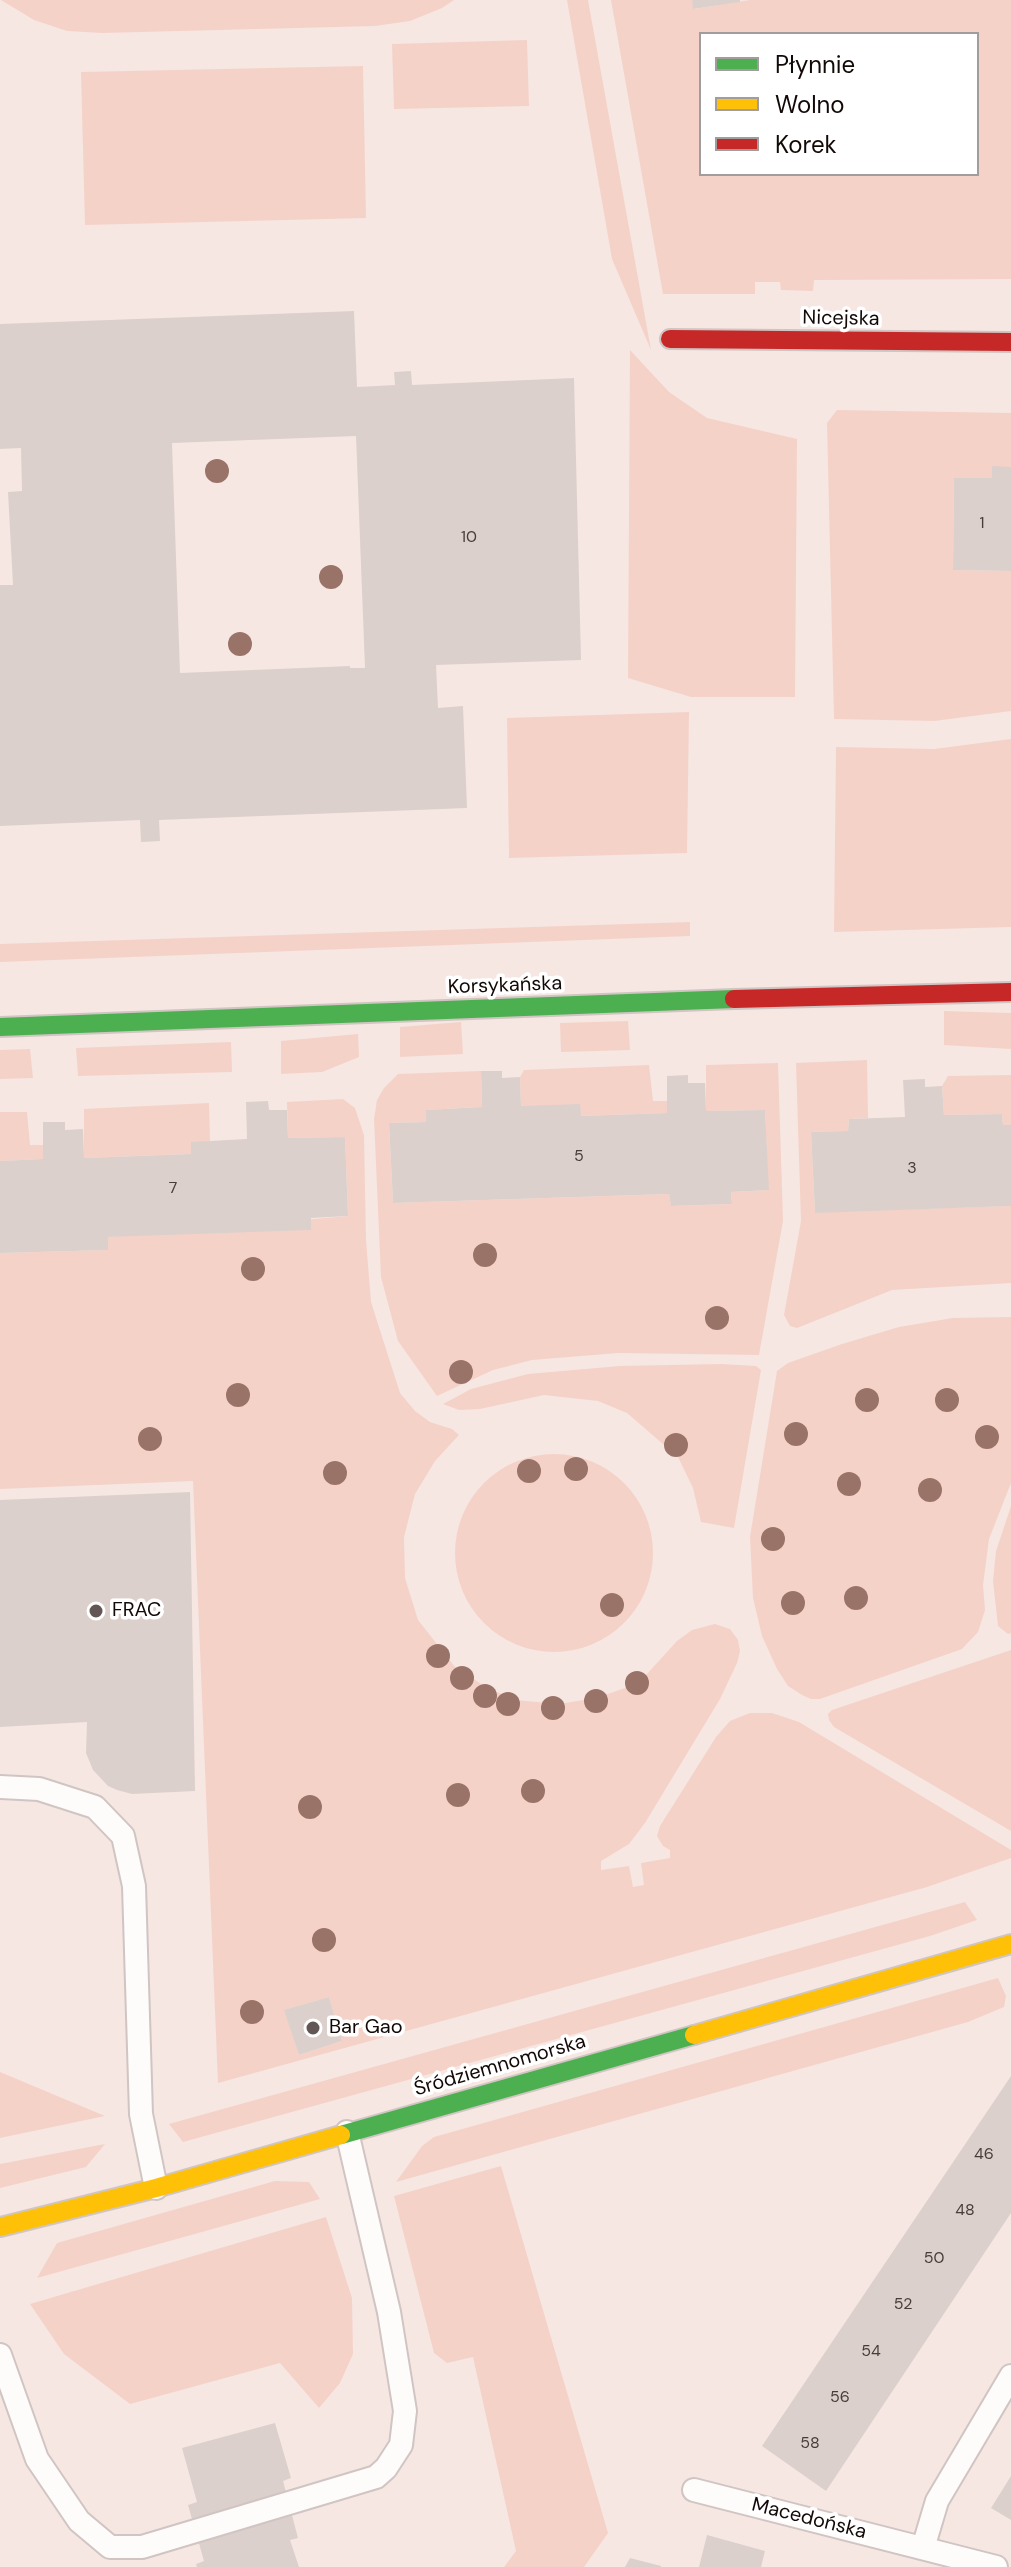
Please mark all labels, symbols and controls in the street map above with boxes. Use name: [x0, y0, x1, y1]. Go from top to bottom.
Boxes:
legend: [699, 32, 979, 176]
text: Płynnie: [775, 49, 855, 80]
text: Wolno: [775, 89, 845, 120]
text: Korek: [775, 129, 837, 160]
street label: Nicejska: [802, 306, 880, 332]
house number: 1: [980, 514, 984, 534]
house number: 10: [461, 528, 477, 548]
street label: Korsykańska: [447, 972, 563, 1000]
house number: 5: [574, 1147, 584, 1167]
house number: 3: [907, 1159, 917, 1179]
house number: 7: [169, 1179, 177, 1199]
place label: FRAC: [112, 1599, 161, 1623]
marker: FRAC: [87, 1602, 105, 1620]
place label: Bar Gao: [329, 2016, 403, 2040]
marker: Bar Gao: [304, 2019, 322, 2037]
street label: Śródziemnomorska: [411, 2030, 589, 2102]
house number: 46: [974, 2145, 994, 2165]
house number: 48: [955, 2201, 975, 2221]
house number: 50: [924, 2249, 944, 2269]
house number: 52: [894, 2295, 912, 2315]
house number: 54: [861, 2342, 881, 2362]
house number: 56: [830, 2388, 850, 2408]
house number: 58: [800, 2434, 820, 2454]
street label: Macedońska: [749, 2493, 869, 2545]

